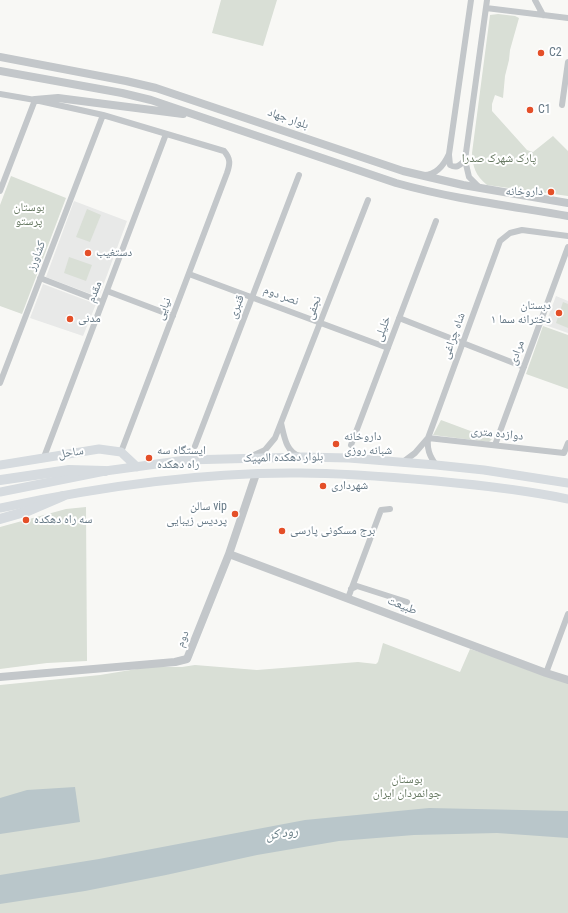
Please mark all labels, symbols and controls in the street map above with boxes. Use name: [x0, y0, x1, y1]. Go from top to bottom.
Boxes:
place label: C2: [549, 46, 562, 60]
marker: C2: [536, 48, 546, 58]
place label: C1: [538, 103, 551, 117]
street label: بلوار جهاد: [266, 105, 310, 133]
marker: C1: [525, 105, 535, 115]
park label: پارک شهرک صدرا: [462, 152, 536, 166]
place label: داروخانه: [506, 185, 543, 199]
marker: داروخانه: [546, 187, 556, 197]
park label: بوستان پرستو: [13, 201, 45, 229]
street label: کشاورز: [25, 239, 49, 273]
place label: دستغیب: [96, 246, 132, 260]
marker: دستغیب: [83, 248, 93, 258]
street label: مقدم: [84, 279, 106, 305]
street label: نصر دوم: [261, 283, 301, 309]
street label: قنبری: [226, 293, 248, 321]
street label: نجفی: [303, 294, 325, 322]
street label: نیایی: [153, 296, 175, 322]
place label: دبستان دخترانه سما ۱: [491, 299, 551, 327]
marker: دبستان دخترانه سما ۱: [554, 308, 564, 318]
street label: شاه چراغی: [439, 311, 469, 361]
place label: مدنی: [78, 312, 101, 326]
marker: مدنی: [65, 314, 75, 324]
street label: خلیلی: [372, 314, 394, 344]
street label: مرادی: [506, 339, 528, 367]
street label: دوازده متری: [470, 424, 524, 444]
place label: داروخانه شبانه روزی: [344, 430, 392, 458]
marker: داروخانه شبانه روزی: [331, 439, 341, 449]
street label: ساحل: [57, 444, 85, 462]
place label: ایستگاه سه راه دهکده: [157, 444, 206, 472]
street label: بلوار دهکده المپیک: [243, 450, 323, 466]
marker: ایستگاه سه راه دهکده: [144, 453, 154, 463]
place label: شهرداری: [331, 479, 368, 493]
marker: شهرداری: [318, 481, 328, 491]
place label: سالن vip پردیس زیبایی: [166, 500, 227, 528]
marker: سالن vip پردیس زیبایی: [230, 509, 240, 519]
place label: سه راه دهکده: [34, 513, 92, 527]
marker: سه راه دهکده: [21, 515, 31, 525]
place label: برج مسکونی پارسی: [290, 524, 375, 538]
marker: برج مسکونی پارسی: [277, 526, 287, 536]
street label: طبیعت: [385, 594, 419, 618]
street label: دوم: [173, 629, 193, 649]
park label: بوستان جوانمردان ایران: [373, 773, 441, 801]
water label: رود کن: [265, 824, 299, 844]

